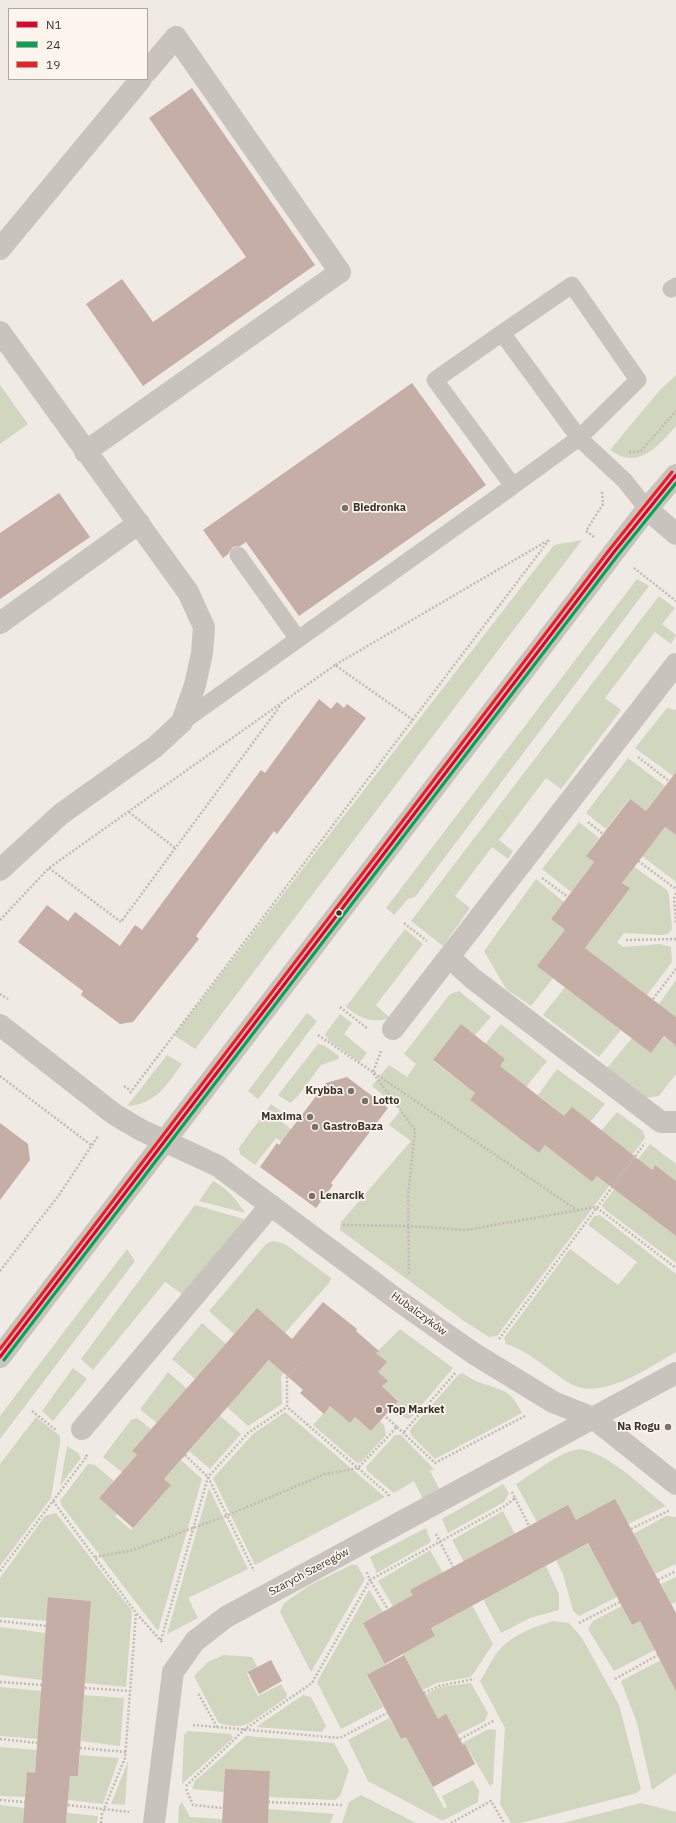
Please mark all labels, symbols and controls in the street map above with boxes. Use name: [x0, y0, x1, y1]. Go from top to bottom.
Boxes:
legend: [8, 8, 148, 80]
text: N1: [46, 17, 62, 32]
text: 24: [46, 37, 60, 52]
text: 19: [46, 57, 60, 72]
place label: Biedronka: [353, 501, 406, 515]
marker: Biedronka: [340, 503, 350, 513]
unlabelled marker: [334, 908, 344, 918]
place label: Krybba: [305, 1084, 343, 1098]
marker: Krybba: [346, 1086, 356, 1096]
place label: Lotto: [373, 1094, 399, 1108]
marker: Lotto: [360, 1096, 370, 1106]
place label: Maxima: [261, 1110, 302, 1124]
marker: Maxima: [305, 1112, 315, 1122]
place label: GastroBaza: [323, 1120, 383, 1134]
marker: GastroBaza: [310, 1122, 320, 1132]
place label: Lenarcik: [320, 1189, 364, 1203]
marker: Lenarcik: [307, 1191, 317, 1201]
street label: Hubalczyków: [389, 1289, 449, 1339]
place label: Top Market: [387, 1403, 444, 1417]
marker: Top Market: [374, 1405, 384, 1415]
place label: Na Rogu: [617, 1420, 660, 1434]
marker: Na Rogu: [663, 1422, 673, 1432]
street label: Szarych Szeregów: [267, 1545, 351, 1599]

